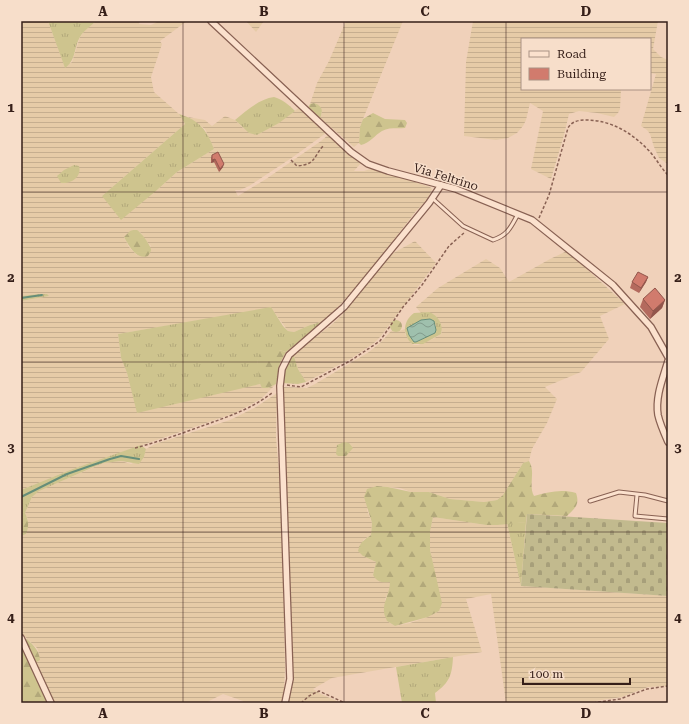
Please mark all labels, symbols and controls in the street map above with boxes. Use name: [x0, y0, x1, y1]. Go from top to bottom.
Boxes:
text: A: [98, 4, 108, 19]
text: B: [259, 4, 269, 19]
text: C: [420, 4, 430, 19]
text: D: [581, 4, 591, 19]
legend: [521, 38, 651, 90]
text: Road: [557, 47, 587, 61]
text: Building: [557, 67, 606, 81]
text: 1: [7, 100, 15, 115]
text: 1: [674, 100, 682, 115]
street label: Via Feltrino: [412, 161, 480, 193]
text: 2: [7, 270, 15, 285]
text: 2: [674, 270, 682, 285]
text: 3: [7, 440, 15, 455]
text: 3: [674, 440, 682, 455]
text: 4: [7, 610, 15, 625]
text: 4: [674, 610, 682, 625]
scale bar: [523, 660, 630, 686]
text: 100 m: [529, 667, 563, 681]
text: A: [98, 706, 108, 721]
text: B: [259, 706, 269, 721]
text: C: [420, 706, 430, 721]
text: D: [581, 706, 591, 721]

